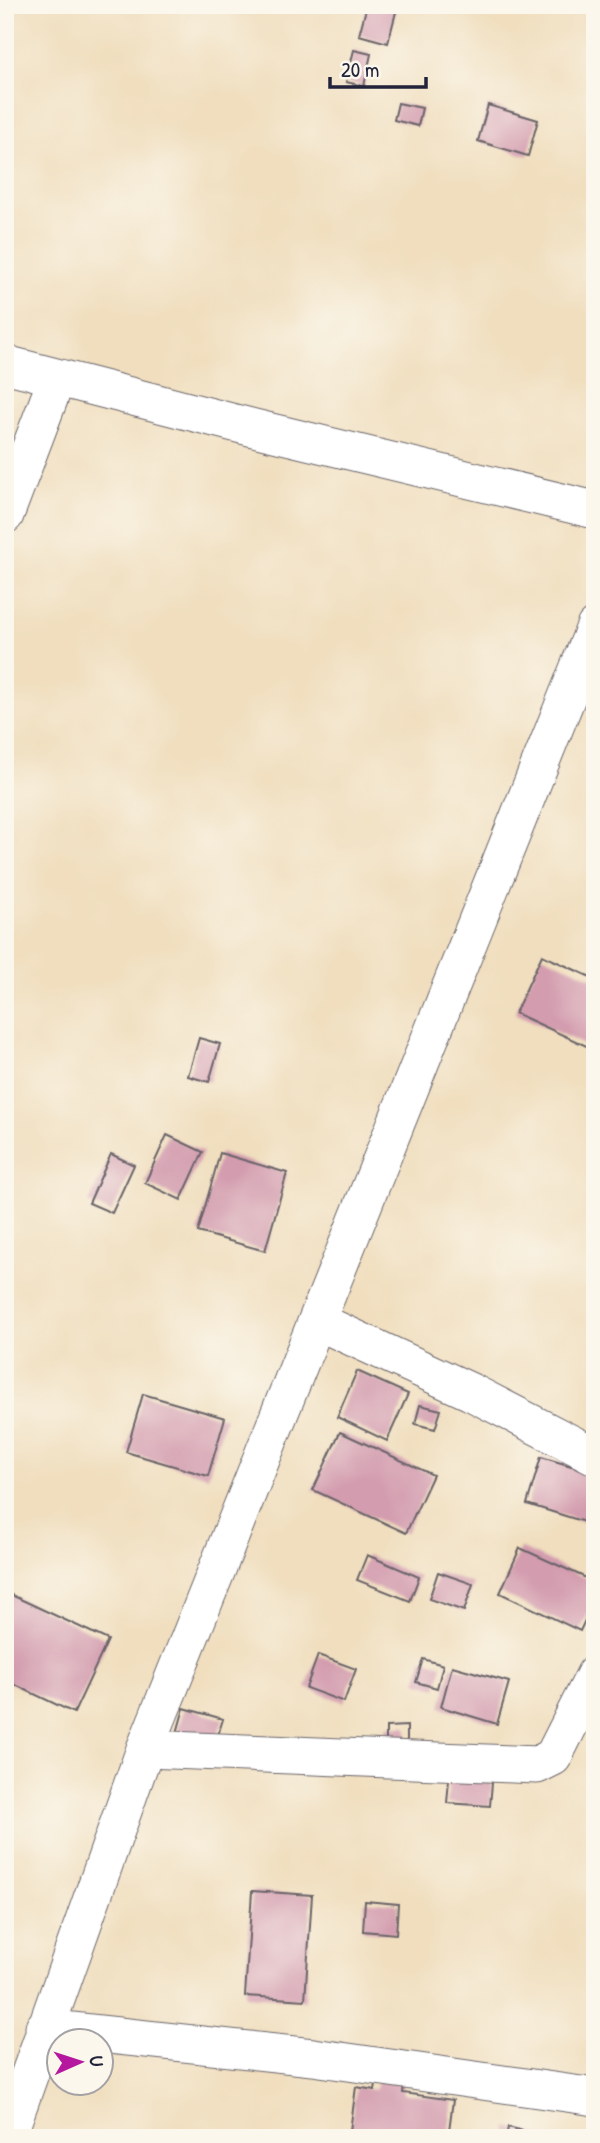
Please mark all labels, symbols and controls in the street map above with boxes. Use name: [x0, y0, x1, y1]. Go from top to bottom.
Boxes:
scale bar: [330, 46, 427, 90]
text: 20 m: [341, 55, 379, 84]
north arrow: [46, 2028, 116, 2098]
text: U: [84, 2055, 110, 2068]

